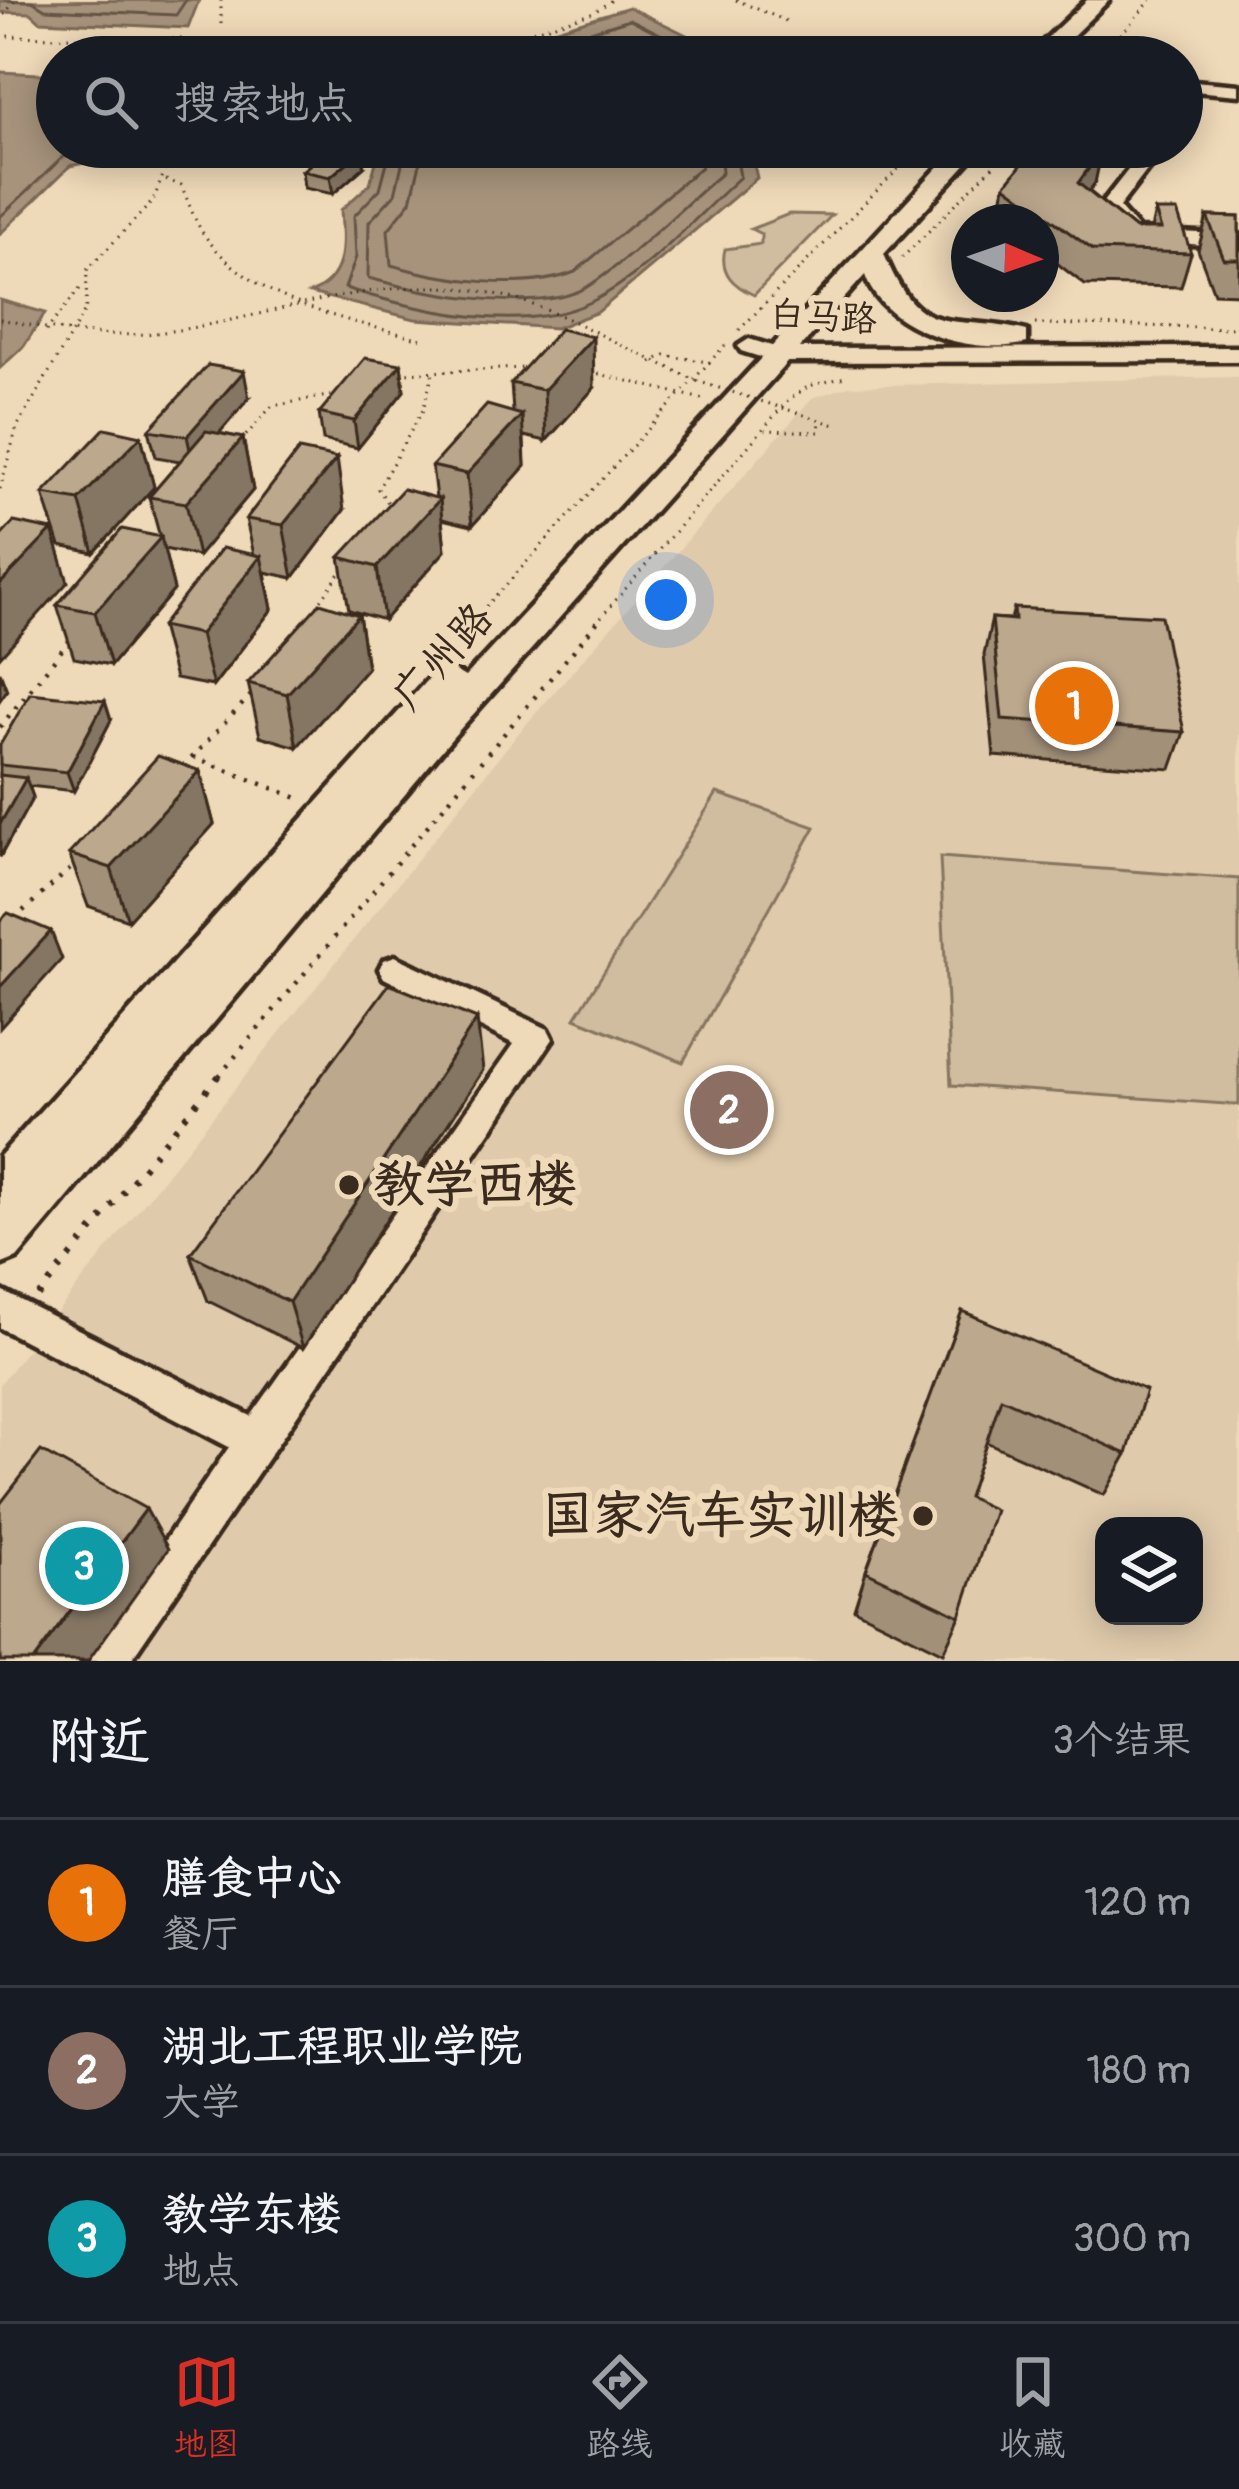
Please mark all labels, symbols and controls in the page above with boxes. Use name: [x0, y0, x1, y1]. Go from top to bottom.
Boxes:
search box: [36, 36, 1203, 168]
icon: search: [78, 69, 144, 135]
text: 搜索地点: [174, 76, 354, 132]
north arrow: [951, 204, 1059, 312]
street label: 白马路: [768, 292, 878, 342]
your location: [636, 570, 696, 630]
street label: 广州路: [382, 593, 504, 721]
pin: 1: [1035, 661, 1113, 751]
pin: 2: [690, 1065, 768, 1155]
place label: 教学西楼: [373, 1153, 577, 1217]
marker: 教学西楼: [336, 1172, 362, 1198]
place label: 国家汽车实训楼: [542, 1484, 899, 1548]
marker: 国家汽车实训楼: [910, 1503, 936, 1529]
map controls: [1095, 1517, 1203, 1625]
button: layers: [1095, 1517, 1203, 1625]
pin: 3: [45, 1521, 123, 1611]
text: 附近: [48, 1710, 150, 1774]
text: 3个结果: [1052, 1716, 1191, 1765]
text: 膳食中心: [162, 1851, 342, 1907]
text: 1: [79, 1878, 95, 1927]
text: 120 m: [1084, 1878, 1191, 1927]
text: 餐厅: [162, 1910, 240, 1959]
text: 湖北工程职业学院: [162, 2019, 522, 2075]
text: 2: [76, 2046, 98, 2095]
text: 180 m: [1086, 2046, 1191, 2095]
text: 大学: [162, 2078, 240, 2127]
text: 教学东楼: [162, 2187, 342, 2243]
text: 3: [76, 2214, 98, 2263]
text: 300 m: [1073, 2214, 1191, 2263]
text: 地点: [162, 2246, 240, 2295]
tab: 地图: [174, 2349, 240, 2465]
tab: 路线: [587, 2349, 653, 2465]
tab: 收藏: [1000, 2349, 1066, 2465]

